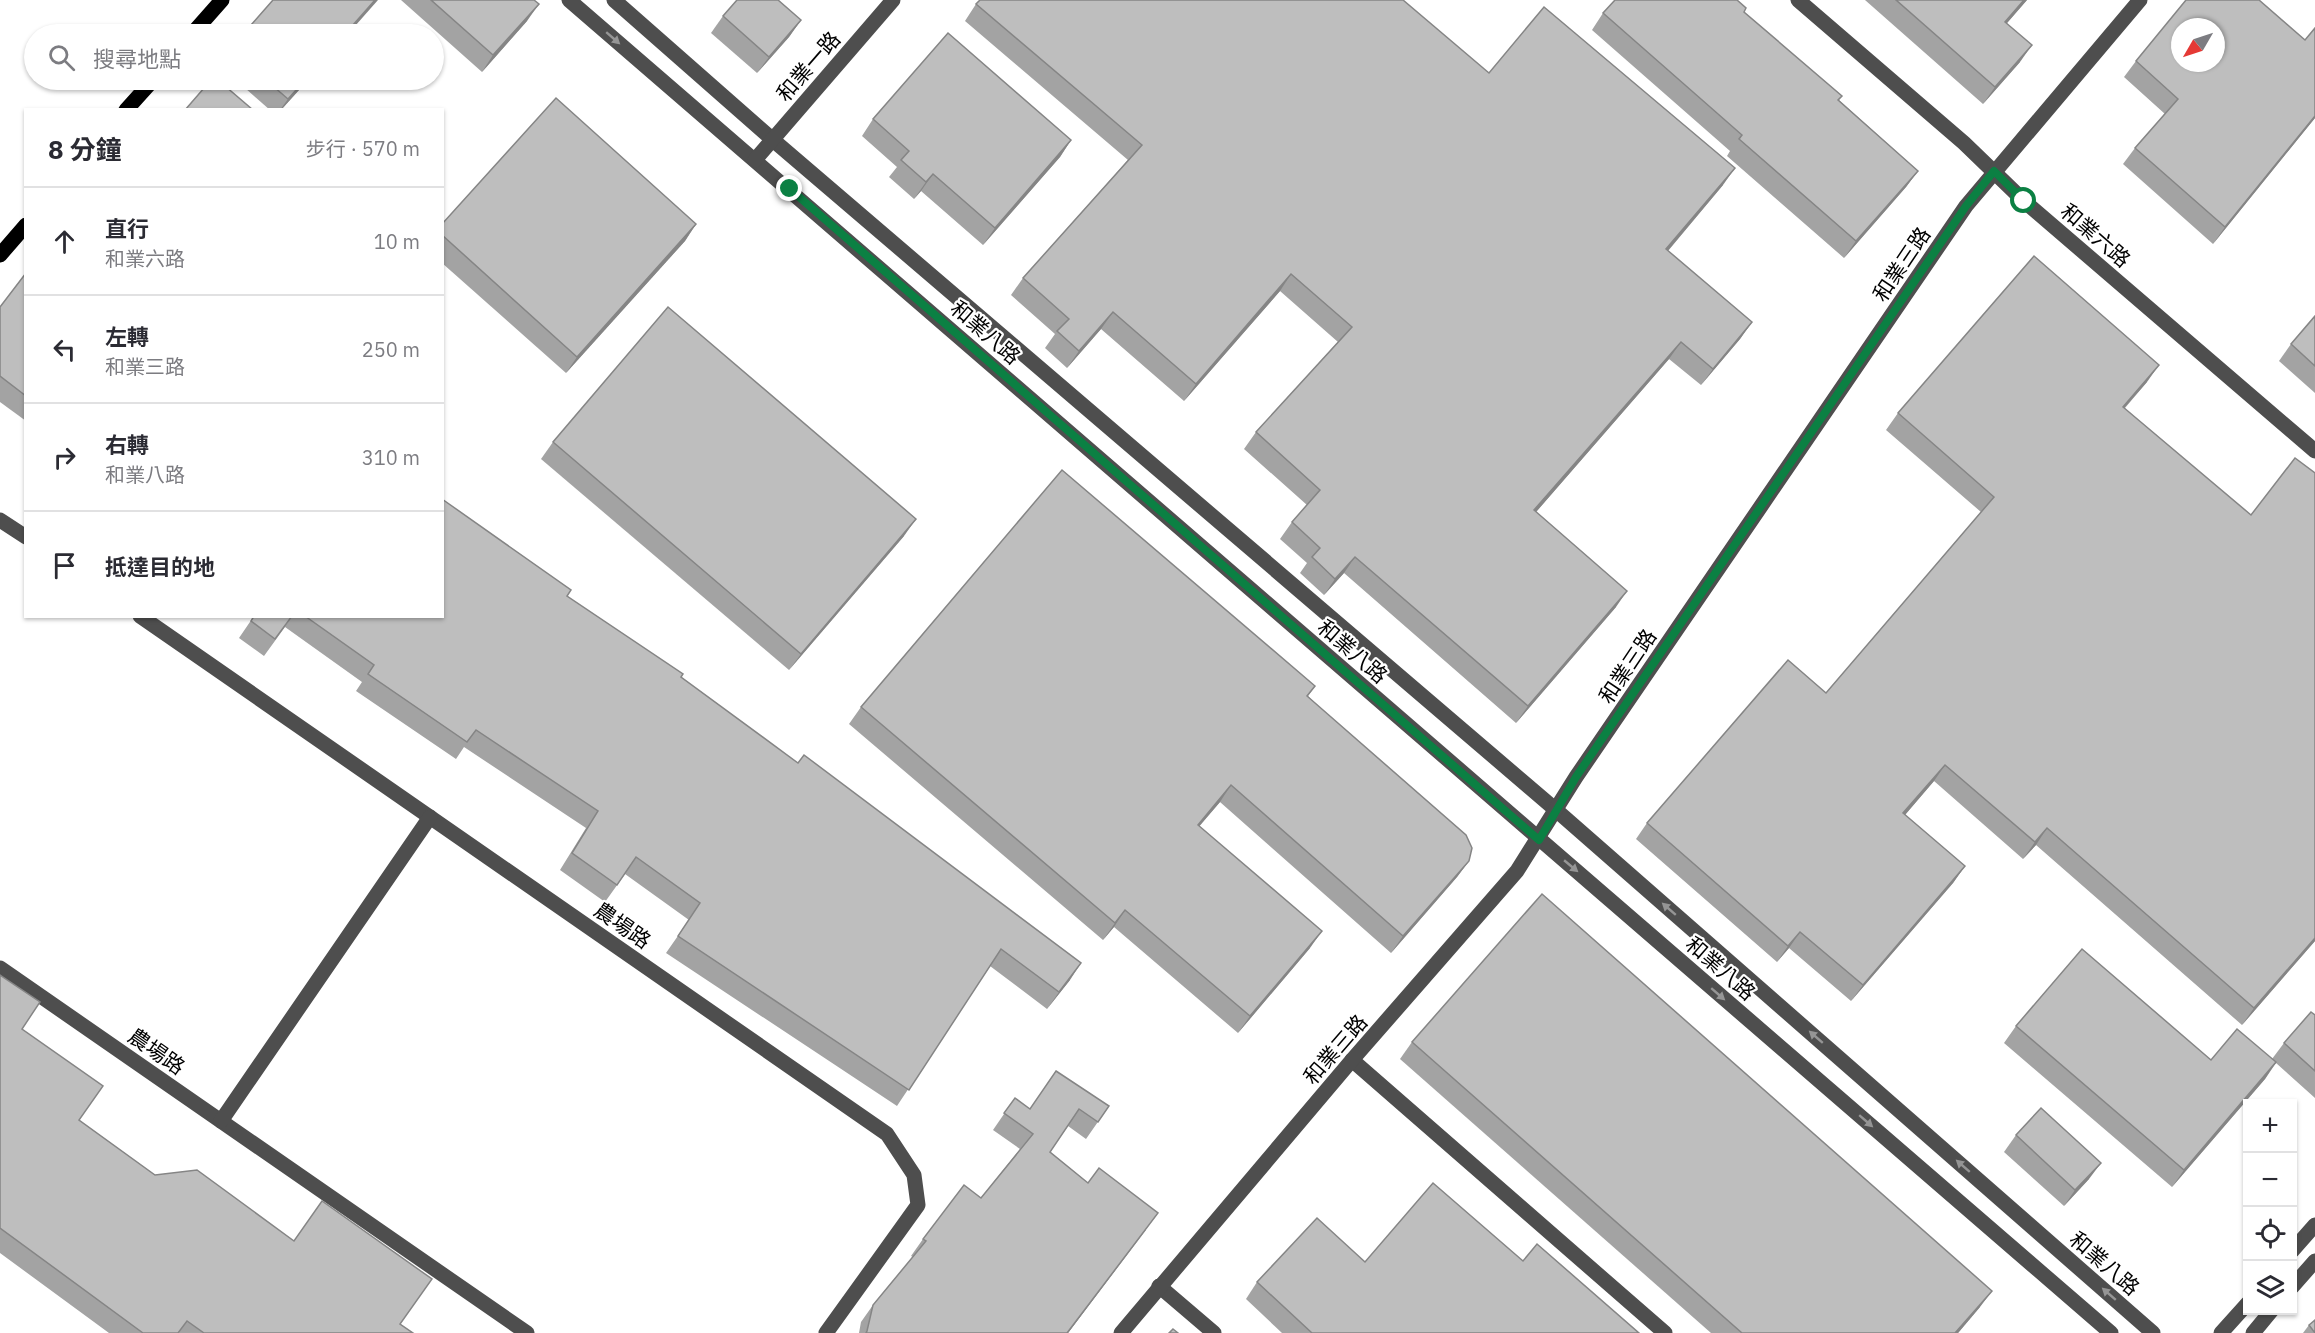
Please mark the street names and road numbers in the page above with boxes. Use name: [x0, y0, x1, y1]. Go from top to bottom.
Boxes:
street label: 和業一路: [770, 25, 846, 107]
street label: 和業六路: [2055, 197, 2137, 273]
street label: 和業三路: [1866, 221, 1936, 307]
street label: 和業八路: [945, 294, 1027, 370]
street label: 和業八路: [1312, 613, 1394, 689]
street label: 和業三路: [1592, 623, 1662, 709]
street label: 農場路: [589, 895, 657, 955]
street label: 和業八路: [1680, 930, 1762, 1006]
street label: 和業三路: [1297, 1008, 1373, 1090]
street label: 農場路: [123, 1021, 191, 1081]
street label: 和業八路: [2064, 1225, 2146, 1301]

